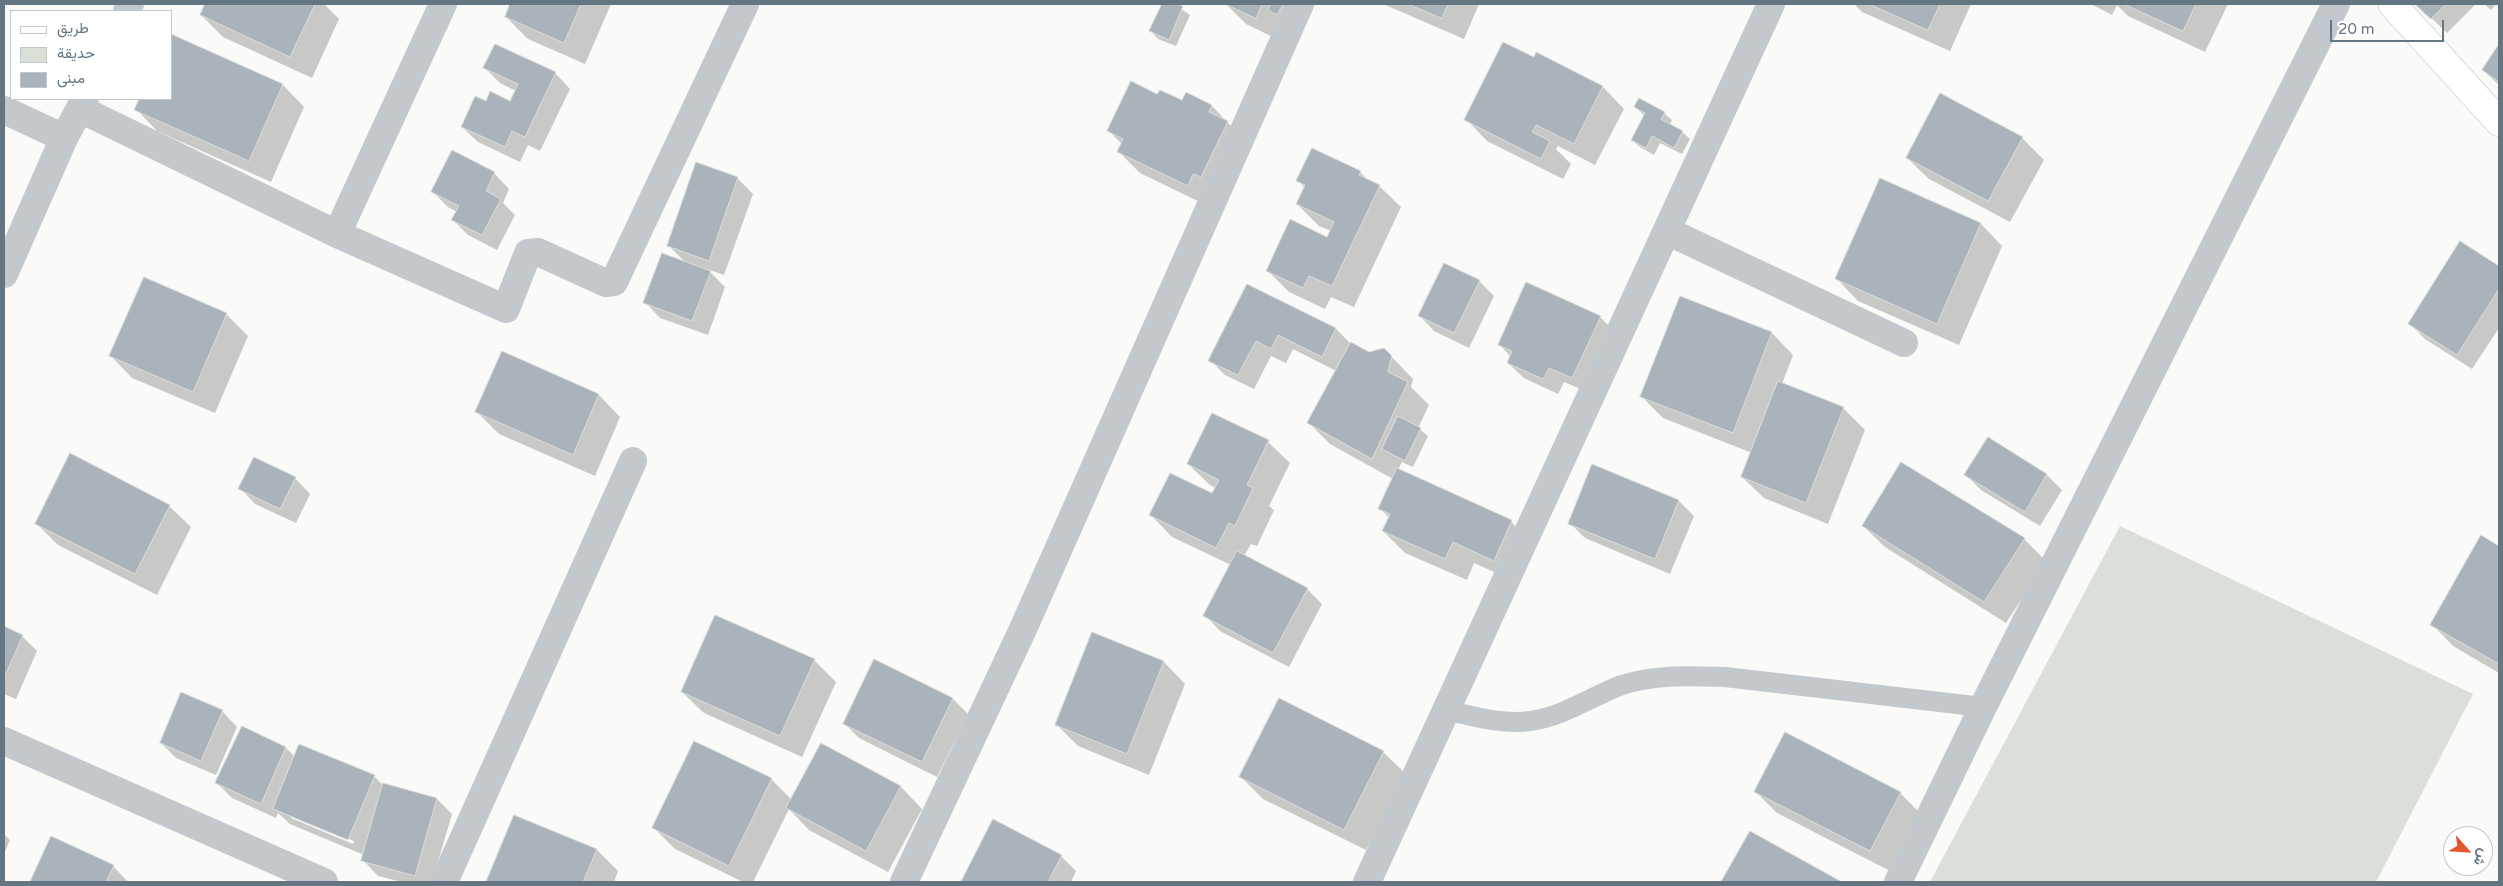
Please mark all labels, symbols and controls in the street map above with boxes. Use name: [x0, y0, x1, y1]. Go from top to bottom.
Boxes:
legend: [10, 10, 172, 100]
scale bar: [2333, 10, 2447, 42]
text: طريق: [57, 19, 89, 37]
text: 20 m: [2338, 20, 2375, 38]
text: حديقة: [57, 44, 95, 62]
text: مبنى: [57, 69, 85, 87]
north arrow: [2443, 826, 2493, 876]
text: ش: [2470, 846, 2492, 869]

